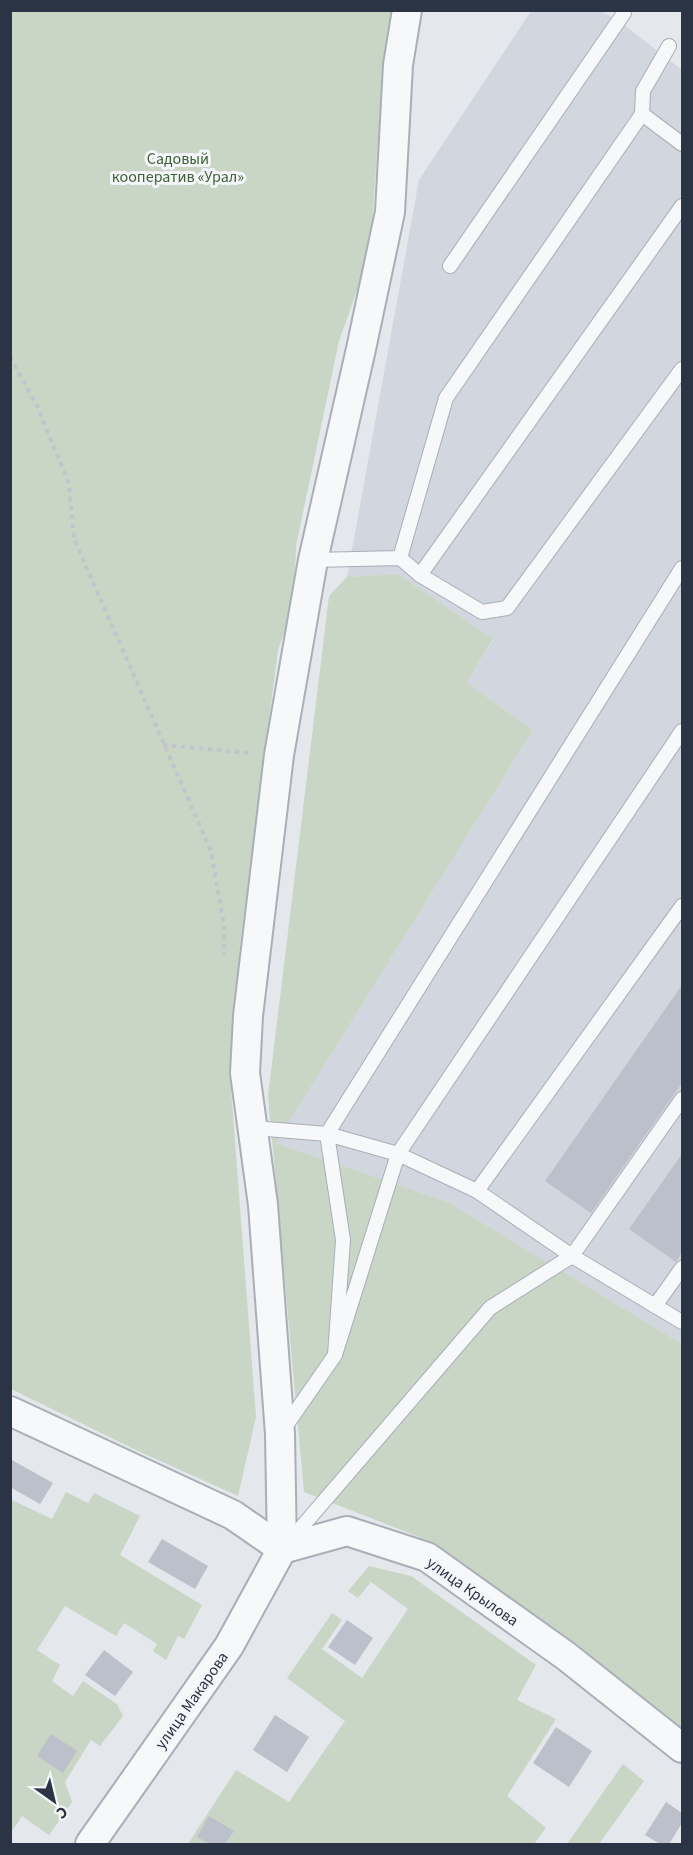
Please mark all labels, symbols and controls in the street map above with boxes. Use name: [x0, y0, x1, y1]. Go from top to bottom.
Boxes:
park label: Садовый кооператив «Урал»: [112, 148, 244, 188]
street label: улица Крылова: [422, 1552, 523, 1632]
street label: улица Макарова: [150, 1647, 234, 1754]
north arrow: [24, 1771, 84, 1831]
text: С: [52, 1801, 72, 1824]

